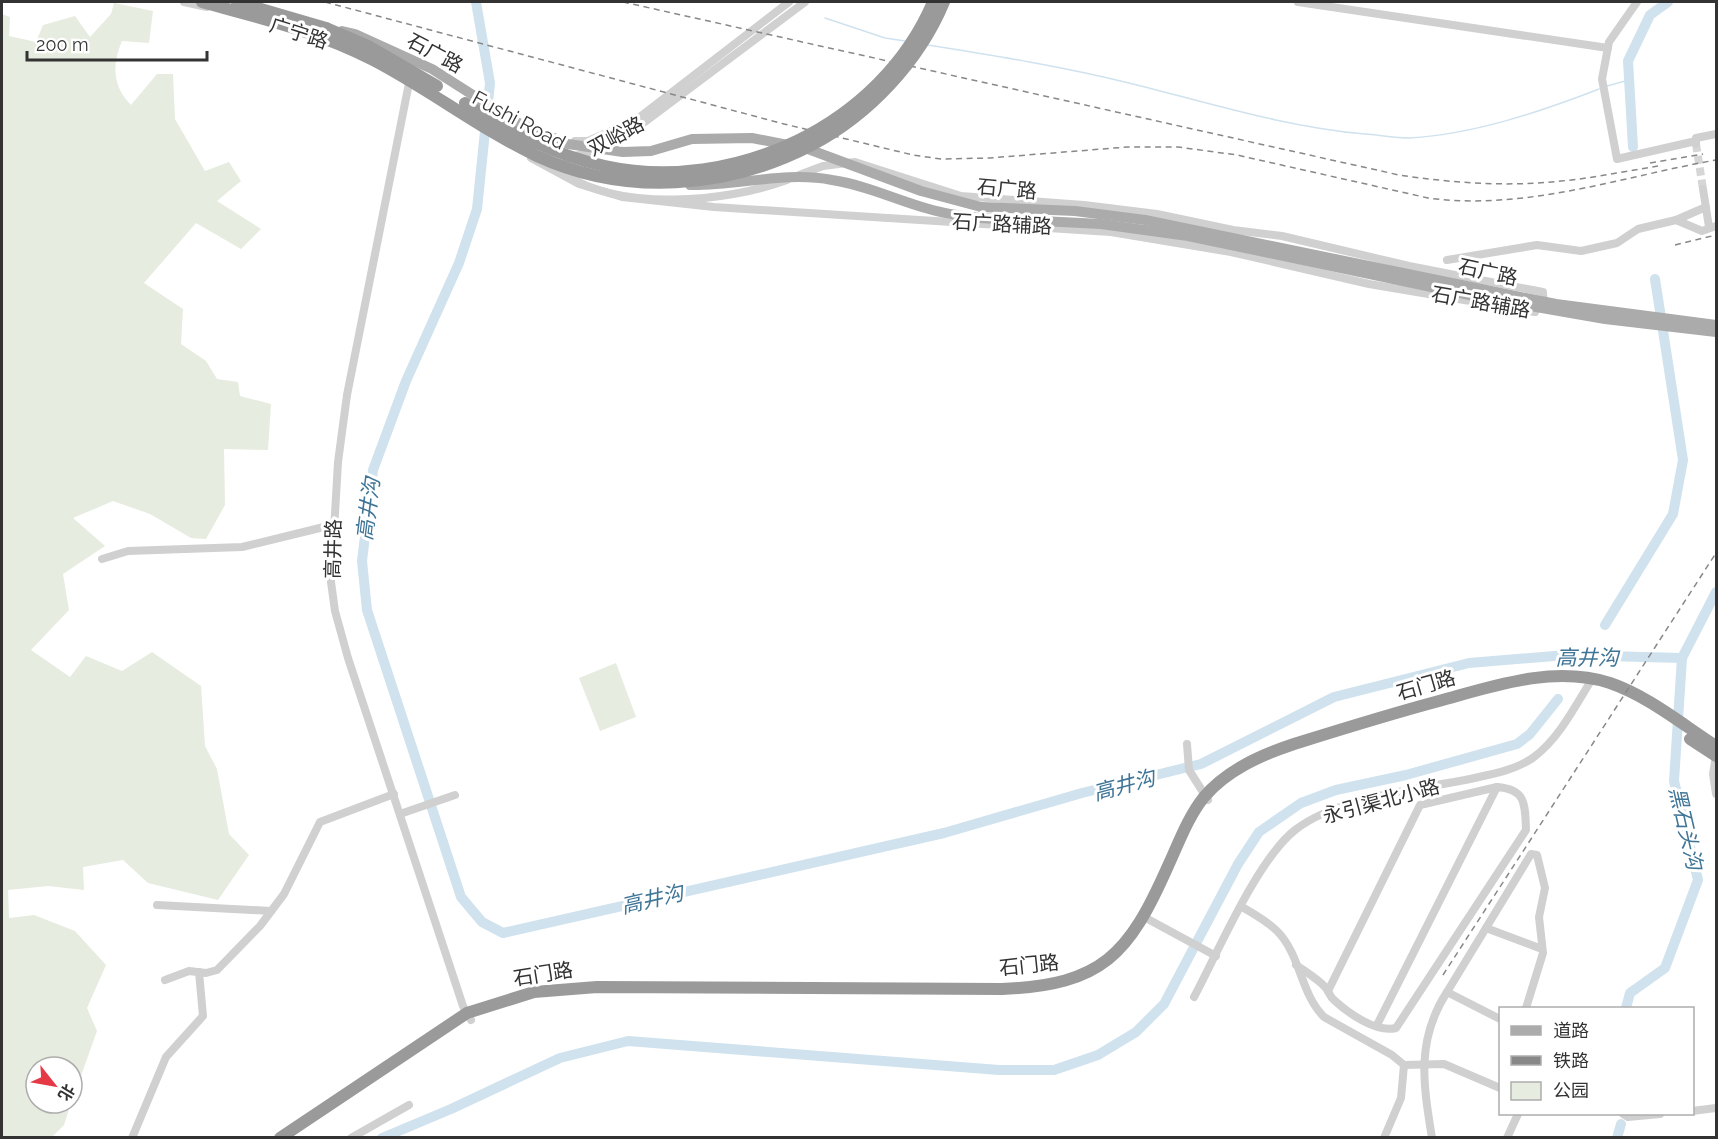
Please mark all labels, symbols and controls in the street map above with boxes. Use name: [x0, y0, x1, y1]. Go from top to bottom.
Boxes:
street label: 广宁路: [267, 12, 331, 54]
scale bar: [27, 24, 207, 62]
street label: 石广路: [403, 28, 467, 78]
text: 200 m: [36, 34, 89, 55]
street label: Fushi Road: [468, 86, 570, 154]
street label: 双峪路: [584, 111, 648, 161]
street label: 石广路: [976, 174, 1038, 204]
street label: 石广路辅路: [951, 209, 1053, 239]
street label: 石广路: [1456, 254, 1520, 290]
street label: 石广路辅路: [1430, 281, 1532, 323]
water label: 高井沟: [352, 474, 384, 542]
street label: 高井路: [320, 519, 346, 579]
water label: 高井沟: [1556, 645, 1620, 670]
street label: 石门路: [1394, 665, 1458, 705]
water label: 高井沟: [1090, 764, 1160, 805]
street label: 永引渠北小路: [1320, 774, 1442, 828]
water label: 黑石头沟: [1664, 784, 1708, 874]
water label: 高井沟: [618, 879, 687, 918]
street label: 石门路: [998, 950, 1060, 980]
street label: 石门路: [511, 957, 575, 991]
legend: [1499, 1007, 1694, 1115]
text: 道路: [1553, 1020, 1589, 1041]
text: 铁路: [1553, 1050, 1589, 1071]
north arrow: [24, 1055, 84, 1115]
text: 公园: [1553, 1080, 1589, 1101]
text: 北: [54, 1081, 79, 1104]

